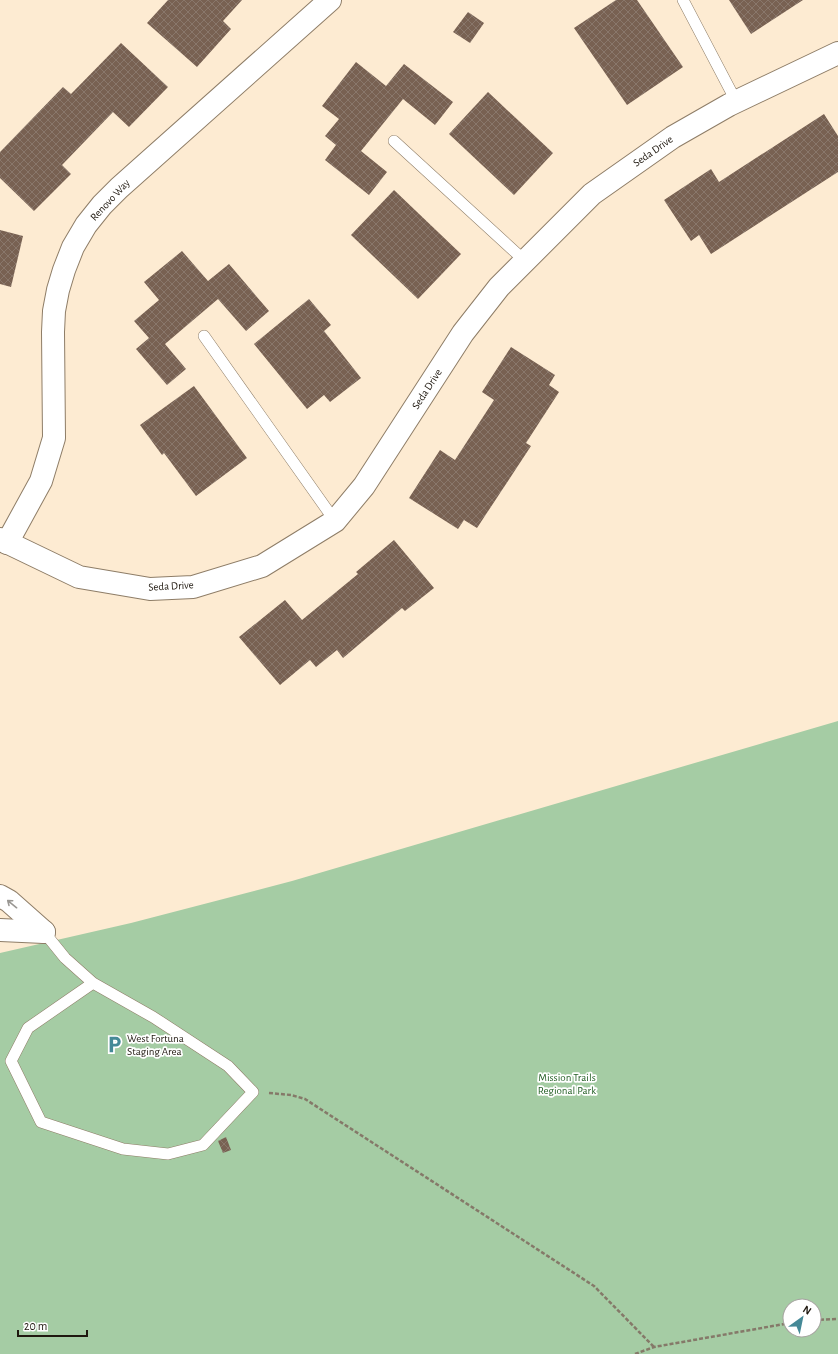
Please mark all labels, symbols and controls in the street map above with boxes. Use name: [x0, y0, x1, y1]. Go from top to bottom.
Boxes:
street label: Seda Drive: [631, 133, 675, 169]
street label: Renovo Way: [88, 177, 132, 223]
street label: Seda Drive: [410, 367, 444, 411]
street label: Seda Drive: [148, 579, 194, 593]
one-way arrow: [7, 900, 18, 908]
place label: West Fortuna Staging Area: [127, 1033, 184, 1057]
parking icon: West Fortuna Staging Area: [104, 1034, 124, 1054]
park label: Mission Trails Regional Park: [538, 1072, 596, 1096]
north arrow: [782, 1298, 822, 1338]
text: N: [801, 1303, 813, 1317]
scale bar: [18, 1312, 87, 1338]
text: 20 m: [24, 1320, 47, 1332]

